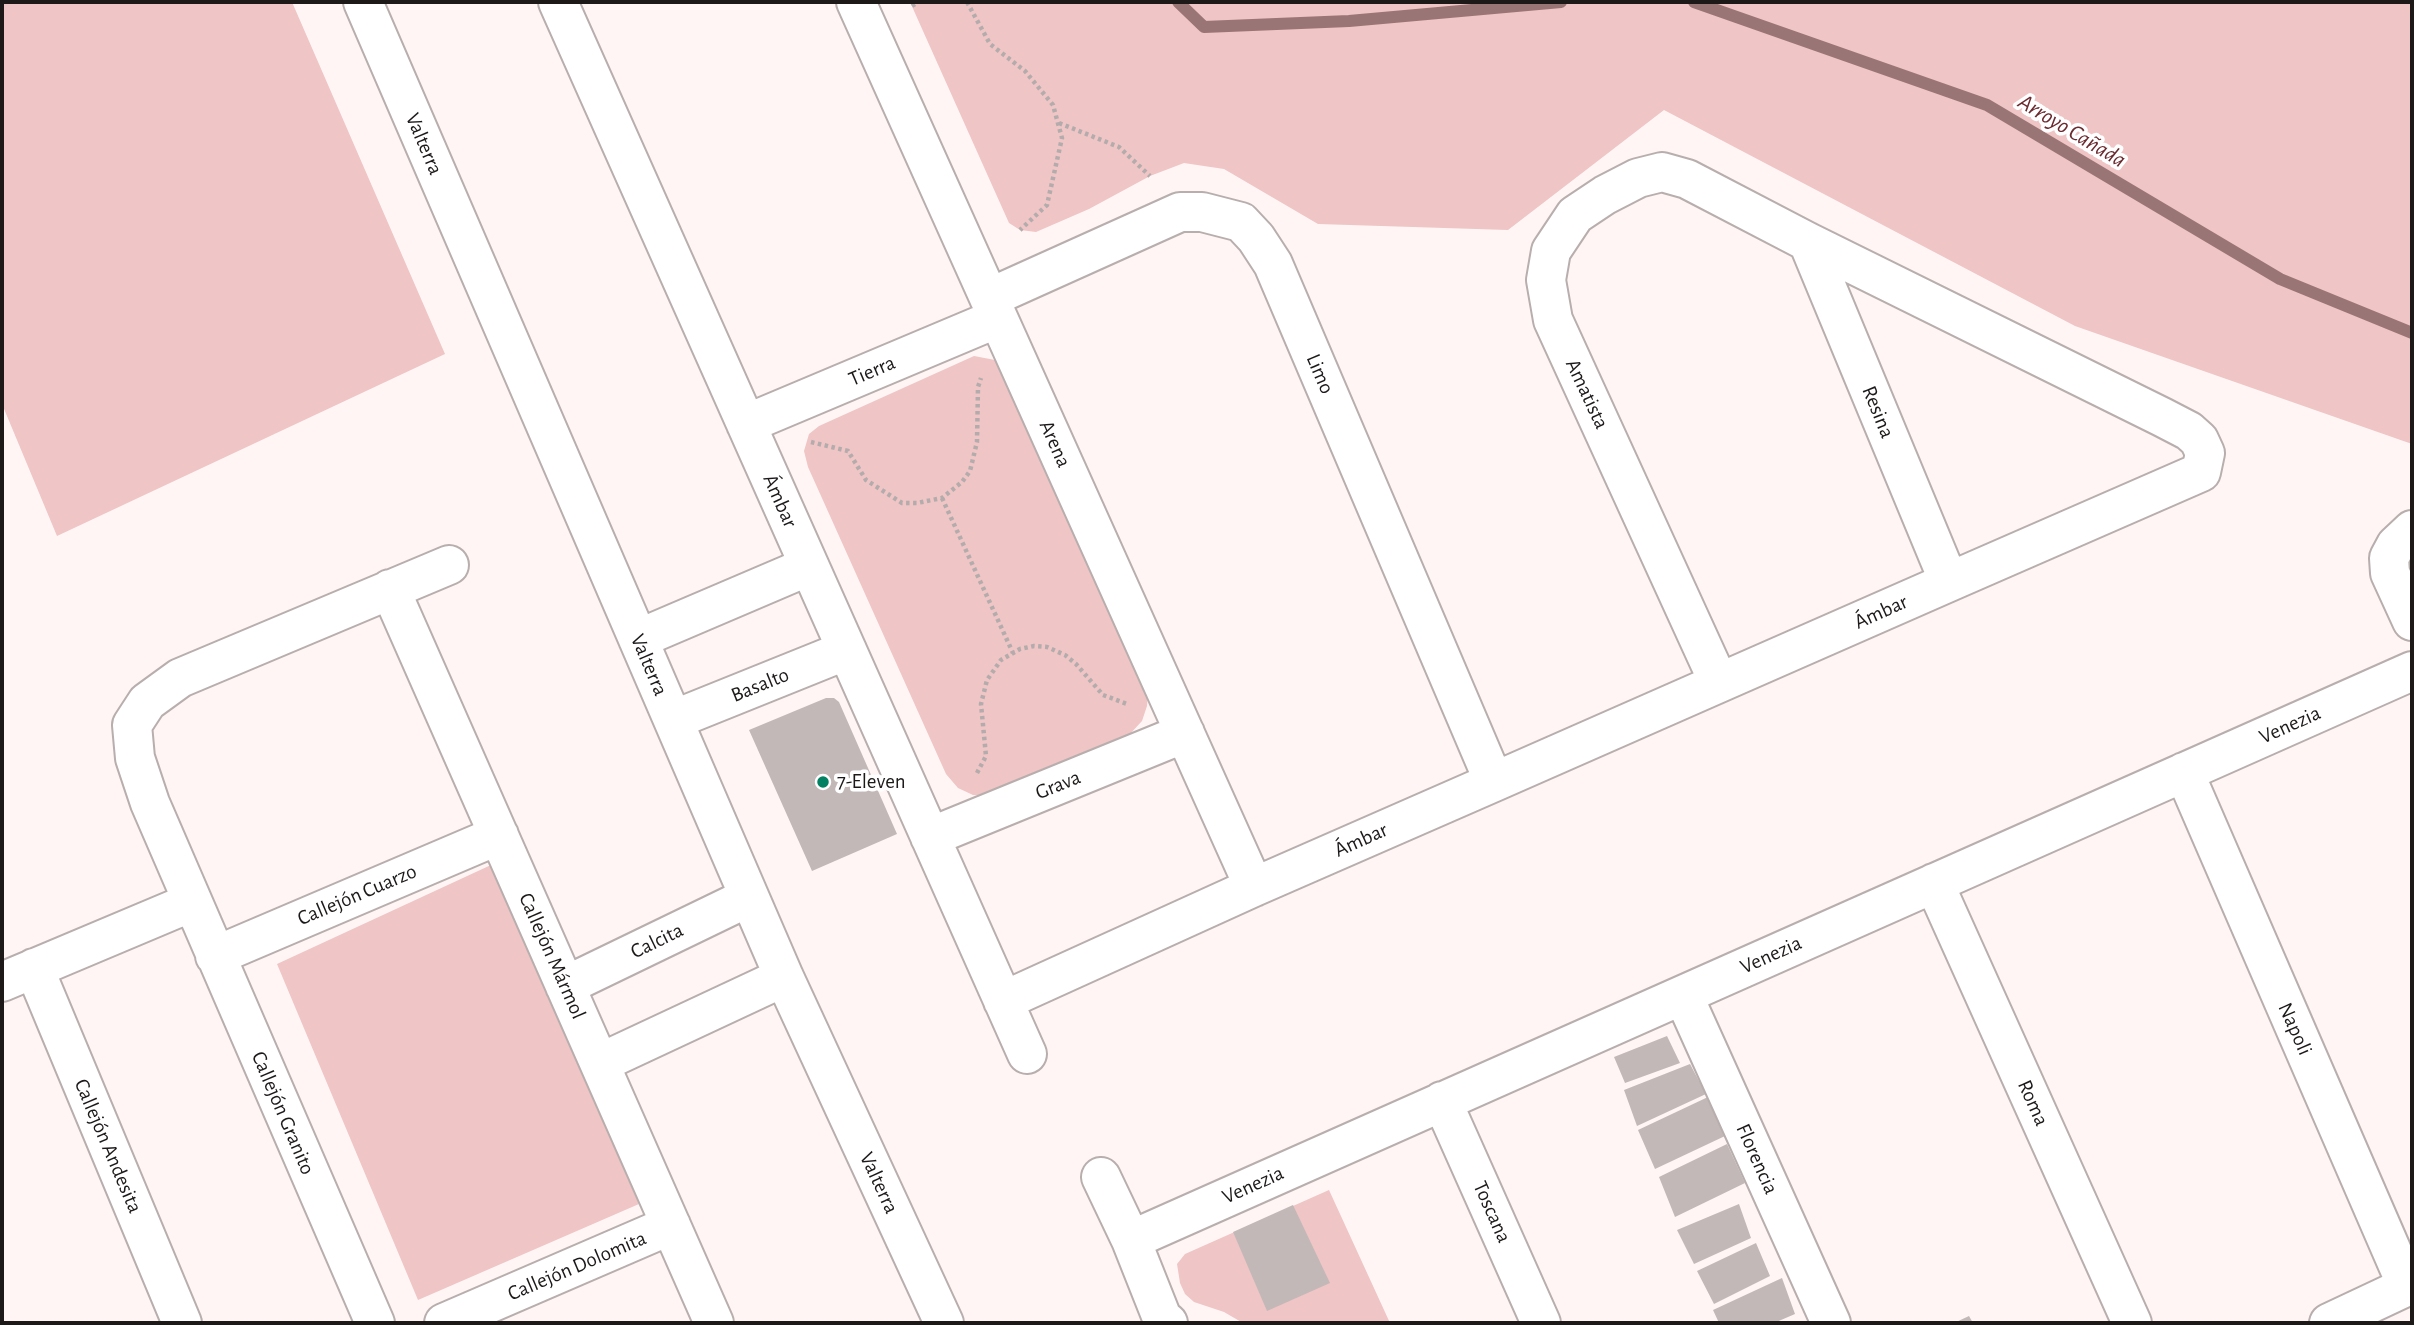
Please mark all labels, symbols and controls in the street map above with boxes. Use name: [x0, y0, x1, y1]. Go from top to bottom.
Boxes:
water label: Arroyo Cañada: [2013, 88, 2131, 174]
street label: Valterra: [400, 109, 448, 179]
street label: Tierra: [845, 350, 899, 392]
street label: Limo: [1300, 350, 1340, 398]
street label: Amatista: [1560, 355, 1614, 433]
street label: Resina: [1856, 382, 1900, 442]
street label: Arena: [1034, 417, 1076, 471]
street label: Ámbar: [757, 470, 803, 532]
street label: Ámbar: [1850, 589, 1912, 635]
street label: Valterra: [625, 630, 673, 700]
street label: Basalto: [727, 662, 793, 708]
street label: Venezia: [2255, 700, 2325, 750]
street label: Grava: [1032, 765, 1084, 805]
place label: 7-Eleven: [837, 769, 906, 795]
marker: 7-Eleven: [815, 774, 831, 790]
street label: Ámbar: [1330, 817, 1392, 863]
street label: Callejón Cuarzo: [294, 859, 420, 931]
street label: Callejón Mármol: [513, 889, 591, 1023]
street label: Calcita: [627, 918, 687, 964]
street label: Venezia: [1736, 930, 1806, 980]
street label: Napoli: [2272, 999, 2318, 1059]
street label: Callejón Granito: [246, 1048, 320, 1178]
street label: Callejón Andesita: [68, 1075, 148, 1217]
street label: Roma: [2012, 1076, 2054, 1130]
street label: Florencia: [1730, 1120, 1784, 1198]
street label: Valterra: [854, 1148, 904, 1218]
street label: Venezia: [1218, 1160, 1288, 1210]
street label: Toscana: [1467, 1177, 1517, 1247]
street label: Callejón Dolomita: [504, 1225, 650, 1307]

